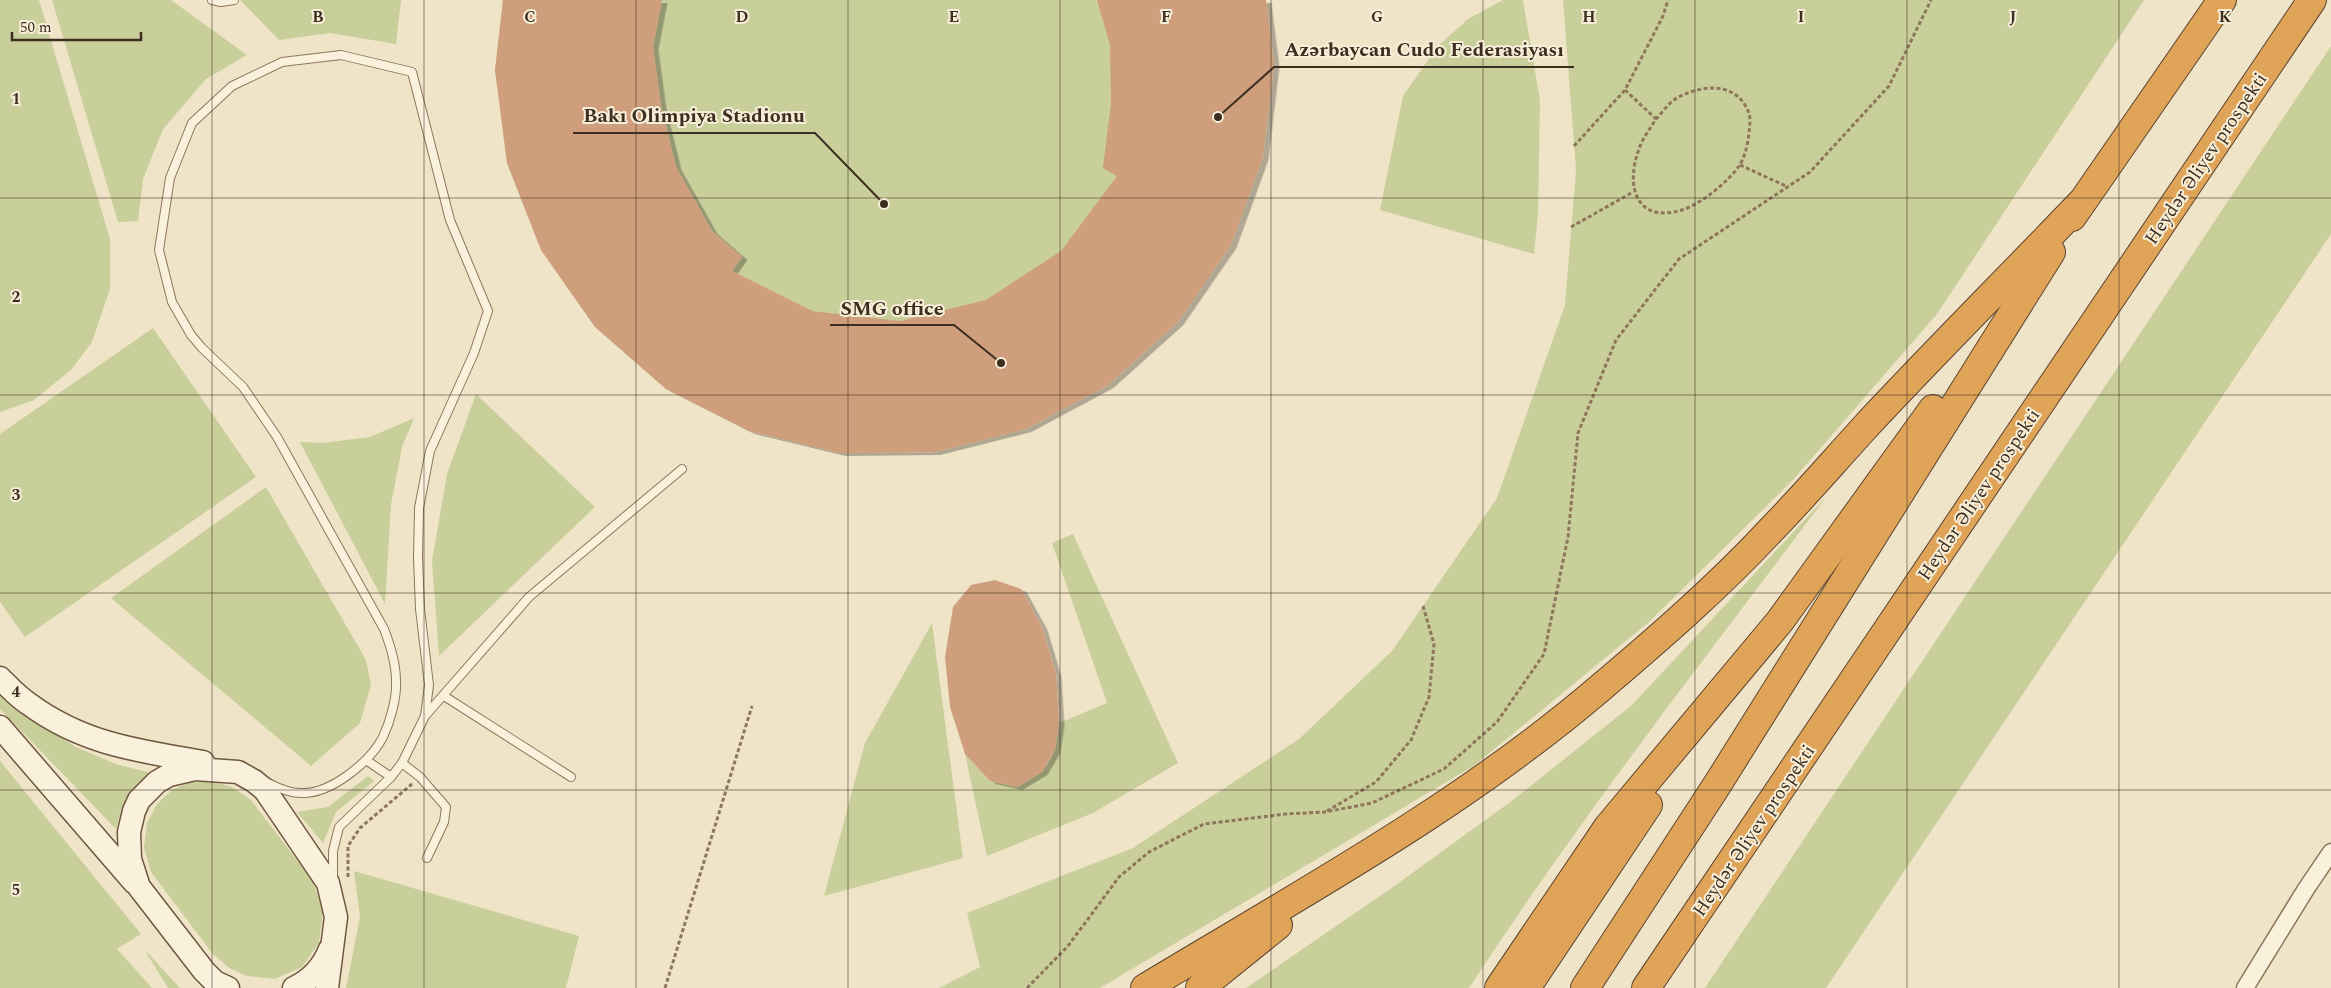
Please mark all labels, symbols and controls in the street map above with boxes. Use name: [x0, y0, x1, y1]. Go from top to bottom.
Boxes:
text: B: [312, 5, 324, 29]
text: C: [524, 5, 536, 29]
text: D: [736, 5, 749, 29]
text: E: [949, 5, 959, 29]
text: F: [1161, 5, 1171, 29]
text: G: [1371, 5, 1383, 29]
text: H: [1582, 5, 1596, 29]
text: I: [1798, 5, 1804, 29]
text: J: [2010, 5, 2017, 29]
text: K: [2219, 5, 2232, 29]
scale bar: [12, 10, 141, 42]
text: 50 m: [20, 16, 52, 39]
callout: Azərbaycan Cudo Federasiyası: [1274, 32, 1574, 67]
text: Azərbaycan Cudo Federasiyası: [1284, 35, 1564, 65]
street label: Heydər Əliyev prospekti: [2138, 67, 2275, 251]
text: 1: [12, 87, 20, 111]
callout: Bakı Olimpiya Stadionu: [573, 98, 815, 133]
text: Bakı Olimpiya Stadionu: [583, 101, 805, 131]
text: 2: [12, 285, 21, 309]
callout: SMG office: [830, 290, 954, 325]
text: SMG office: [840, 294, 944, 324]
street label: Heydər Əliyev prospekti: [1911, 403, 2048, 587]
text: 3: [12, 483, 21, 507]
text: 4: [12, 680, 21, 704]
street label: Heydər Əliyev prospekti: [1686, 739, 1823, 923]
text: 5: [12, 878, 20, 902]

